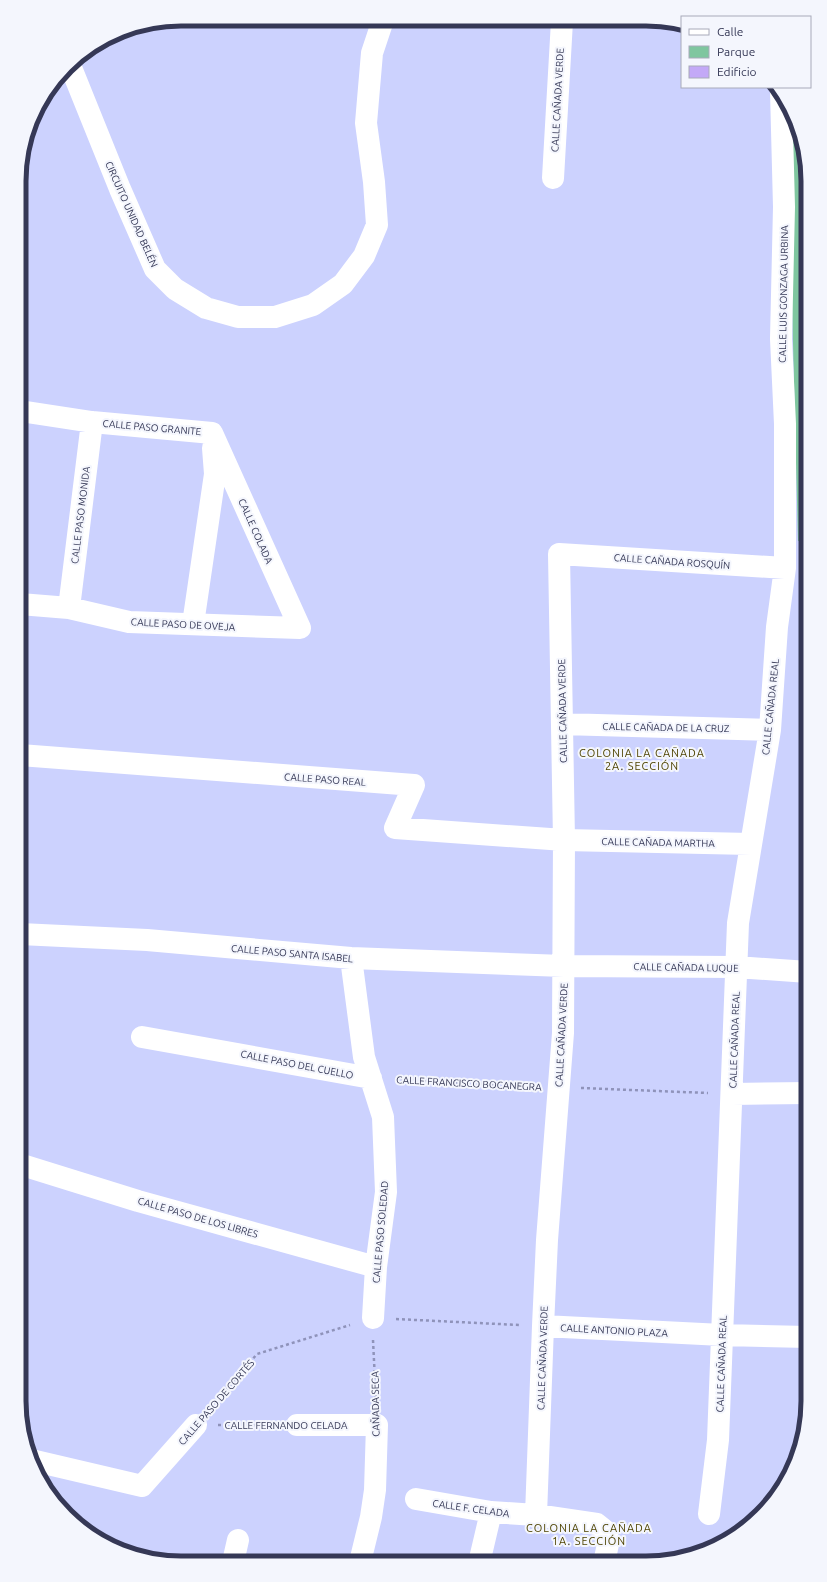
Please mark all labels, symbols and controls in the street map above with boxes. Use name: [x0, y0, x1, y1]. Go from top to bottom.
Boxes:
legend: [681, 16, 811, 88]
text: Calle: [717, 25, 743, 38]
text: Parque: [717, 45, 755, 58]
street label: CALLE CAÑADA VERDE: [549, 47, 566, 152]
text: Edificio: [717, 65, 757, 78]
street label: CIRCUITO UNIDAD BELÉN: [103, 159, 161, 269]
street label: CALLE LUIS GONZAGA URBINA: [777, 225, 790, 363]
street label: CALLE PASO GRANITE: [102, 418, 202, 437]
street label: CALLE PASO MONIDA: [69, 465, 92, 564]
street label: CALLE COLADA: [236, 497, 275, 566]
street label: CALLE CAÑADA ROSQUÍN: [613, 551, 731, 571]
street label: CALLE PASO DE OVEJA: [130, 616, 236, 633]
street label: CALLE CAÑADA VERDE: [556, 658, 569, 763]
street label: CALLE CAÑADA REAL: [760, 658, 781, 756]
street label: CALLE CAÑADA DE LA CRUZ: [602, 721, 730, 734]
district label: COLONIA LA CAÑADA 2A. SECCIÓN: [579, 747, 705, 772]
street label: CALLE PASO REAL: [284, 771, 366, 788]
street label: CALLE CAÑADA MARTHA: [601, 836, 715, 849]
street label: CALLE PASO SANTA ISABEL: [230, 943, 353, 964]
street label: CALLE CAÑADA LUQUE: [633, 961, 739, 974]
street label: CALLE CAÑADA VERDE: [553, 982, 570, 1087]
street label: CALLE CAÑADA REAL: [727, 991, 742, 1089]
street label: CALLE PASO DEL CUELLO: [240, 1048, 354, 1081]
street label: CALLE FRANCISCO BOCANEGRA: [396, 1074, 542, 1093]
street label: CALLE PASO SOLEDAD: [371, 1180, 390, 1284]
street label: CALLE PASO DE LOS LIBRES: [136, 1195, 259, 1240]
street label: CALLE CAÑADA VERDE: [535, 1305, 550, 1410]
street label: CALLE CAÑADA REAL: [714, 1315, 729, 1413]
street label: CALLE ANTONIO PLAZA: [560, 1322, 669, 1339]
street label: CALLE PASO DE CORTÉS: [175, 1357, 257, 1447]
street label: CAÑADA SECA: [369, 1370, 382, 1437]
street label: CALLE FERNANDO CELADA: [224, 1420, 348, 1431]
street label: CALLE F. CELADA: [432, 1498, 511, 1519]
district label: COLONIA LA CAÑADA 1A. SECCIÓN: [526, 1522, 652, 1547]

